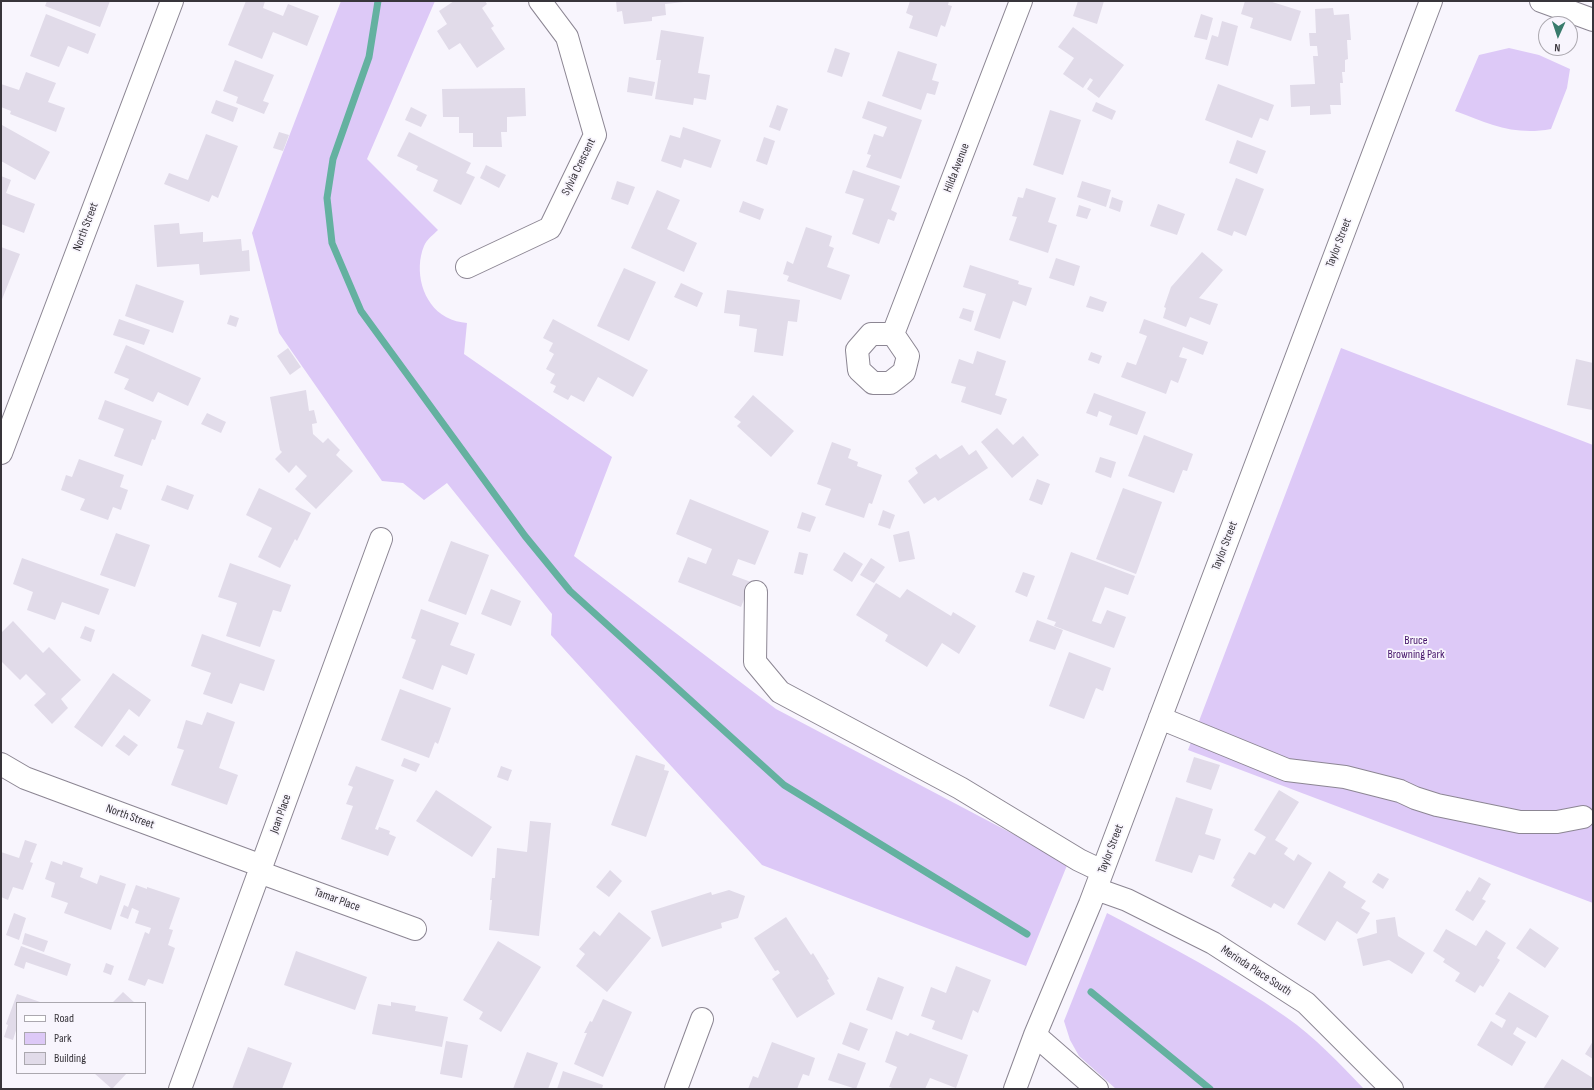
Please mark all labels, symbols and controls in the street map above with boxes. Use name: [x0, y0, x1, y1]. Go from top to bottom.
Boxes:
north arrow: [1538, 16, 1578, 56]
text: N: [1554, 41, 1561, 54]
street label: Sylvia Crescent: [559, 136, 599, 198]
street label: Hilda Avenue: [941, 141, 973, 195]
street label: North Street: [70, 201, 102, 253]
street label: Taylor Street: [1323, 217, 1355, 269]
street label: Taylor Street: [1209, 520, 1241, 572]
park label: Bruce Browning Park: [1387, 634, 1445, 662]
street label: Joan Place: [267, 792, 295, 836]
street label: North Street: [104, 802, 156, 832]
street label: Taylor Street: [1095, 823, 1127, 875]
street label: Tamar Place: [312, 885, 362, 915]
street label: Merinda Place South: [1218, 943, 1294, 999]
legend: [16, 1002, 146, 1074]
text: Road: [54, 1011, 74, 1026]
text: Park: [54, 1031, 72, 1046]
text: Building: [54, 1051, 86, 1066]

